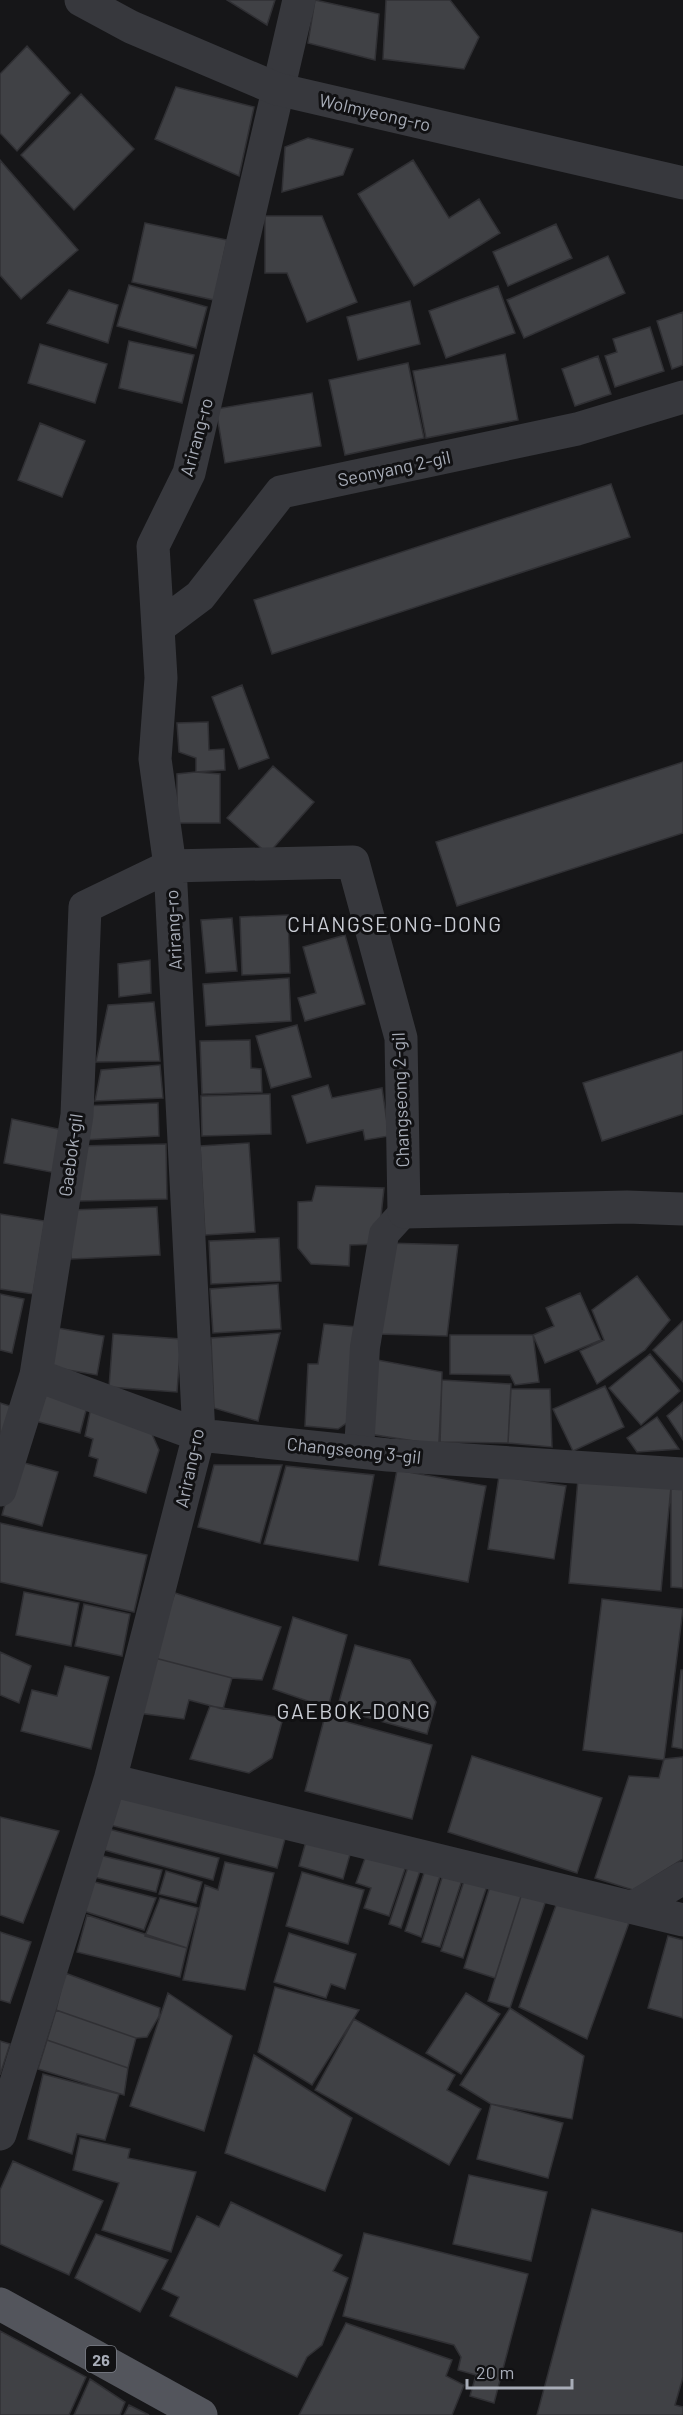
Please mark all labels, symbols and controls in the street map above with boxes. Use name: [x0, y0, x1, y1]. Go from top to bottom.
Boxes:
street label: Wolmyeong-ro: [317, 88, 433, 136]
street label: Arirang-ro: [175, 395, 217, 479]
street label: Seonyang 2-gil: [336, 445, 452, 491]
street label: Arirang-ro: [160, 889, 186, 971]
district label: CHANGSEONG-DONG: [287, 911, 503, 936]
street label: Changseong 2-gil: [387, 1032, 413, 1168]
street label: Gaebok-gil: [53, 1112, 87, 1198]
street label: Arirang-ro: [170, 1426, 208, 1510]
street label: Changseong 3-gil: [286, 1432, 422, 1468]
district label: GAEBOK-DONG: [277, 1698, 431, 1723]
road number: 26: [86, 2346, 116, 2372]
scale bar: [467, 2352, 572, 2390]
text: 20 m: [476, 2361, 514, 2383]

